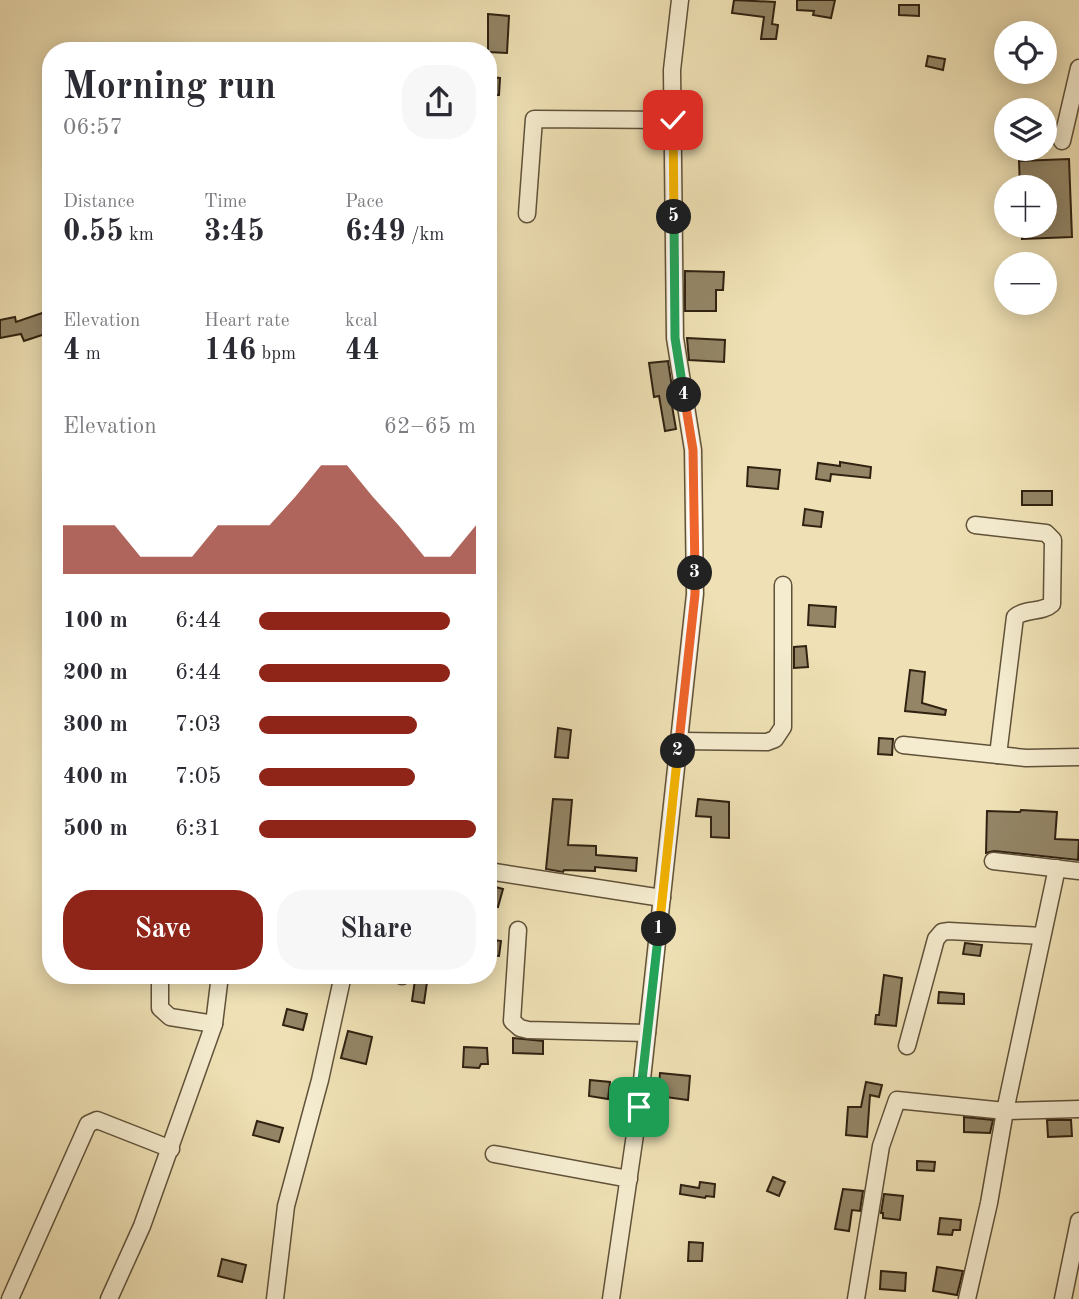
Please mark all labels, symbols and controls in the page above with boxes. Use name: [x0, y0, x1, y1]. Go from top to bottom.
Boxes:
map controls: [994, 21, 1057, 315]
button: locate: [994, 21, 1057, 84]
button: share: [402, 65, 476, 139]
text: Morning run: [63, 69, 276, 107]
pin: [643, 90, 703, 150]
button: layers: [994, 98, 1057, 161]
icon: check: [654, 101, 692, 139]
text: 06:57: [63, 116, 123, 139]
button: +: [994, 175, 1057, 238]
text: Distance: [63, 193, 135, 212]
text: Time: [204, 193, 247, 212]
text: Pace: [345, 193, 384, 212]
pin: 5: [656, 200, 692, 234]
text: 5: [668, 207, 679, 226]
text: 0.55: [63, 217, 124, 247]
text: 3:45: [204, 217, 265, 247]
text: 6:49: [345, 217, 406, 247]
text: km: [124, 226, 154, 245]
text: /km: [406, 226, 444, 245]
button: −: [994, 252, 1057, 315]
text: Elevation: [63, 312, 140, 331]
text: Heart rate: [204, 312, 289, 331]
text: kcal: [345, 312, 378, 331]
text: 4: [63, 336, 80, 366]
text: 146: [204, 336, 256, 366]
text: 44: [345, 336, 380, 366]
text: m: [80, 345, 101, 364]
text: bpm: [256, 345, 296, 364]
pin: 4: [666, 378, 702, 412]
text: 4: [678, 385, 689, 404]
text: Elevation: [63, 415, 157, 438]
text: 62–65 m: [384, 415, 476, 438]
pin: 3: [678, 556, 712, 590]
text: 3: [689, 563, 700, 582]
text: 100 m: [63, 609, 128, 632]
text: 6:44: [175, 609, 221, 632]
text: 200 m: [63, 661, 128, 684]
text: 6:44: [175, 661, 221, 684]
text: 300 m: [63, 713, 128, 736]
text: 7:03: [175, 713, 221, 736]
pin: 2: [660, 734, 696, 768]
text: 2: [672, 741, 683, 760]
text: 400 m: [63, 765, 128, 788]
text: 7:05: [175, 765, 221, 788]
text: 500 m: [63, 817, 128, 840]
text: 6:31: [175, 817, 221, 840]
button: Save: [63, 890, 263, 970]
button: Share: [277, 890, 476, 970]
pin: 1: [642, 912, 676, 946]
text: 1: [653, 919, 664, 938]
pin: [609, 1077, 669, 1137]
icon: arrive: [620, 1088, 658, 1126]

